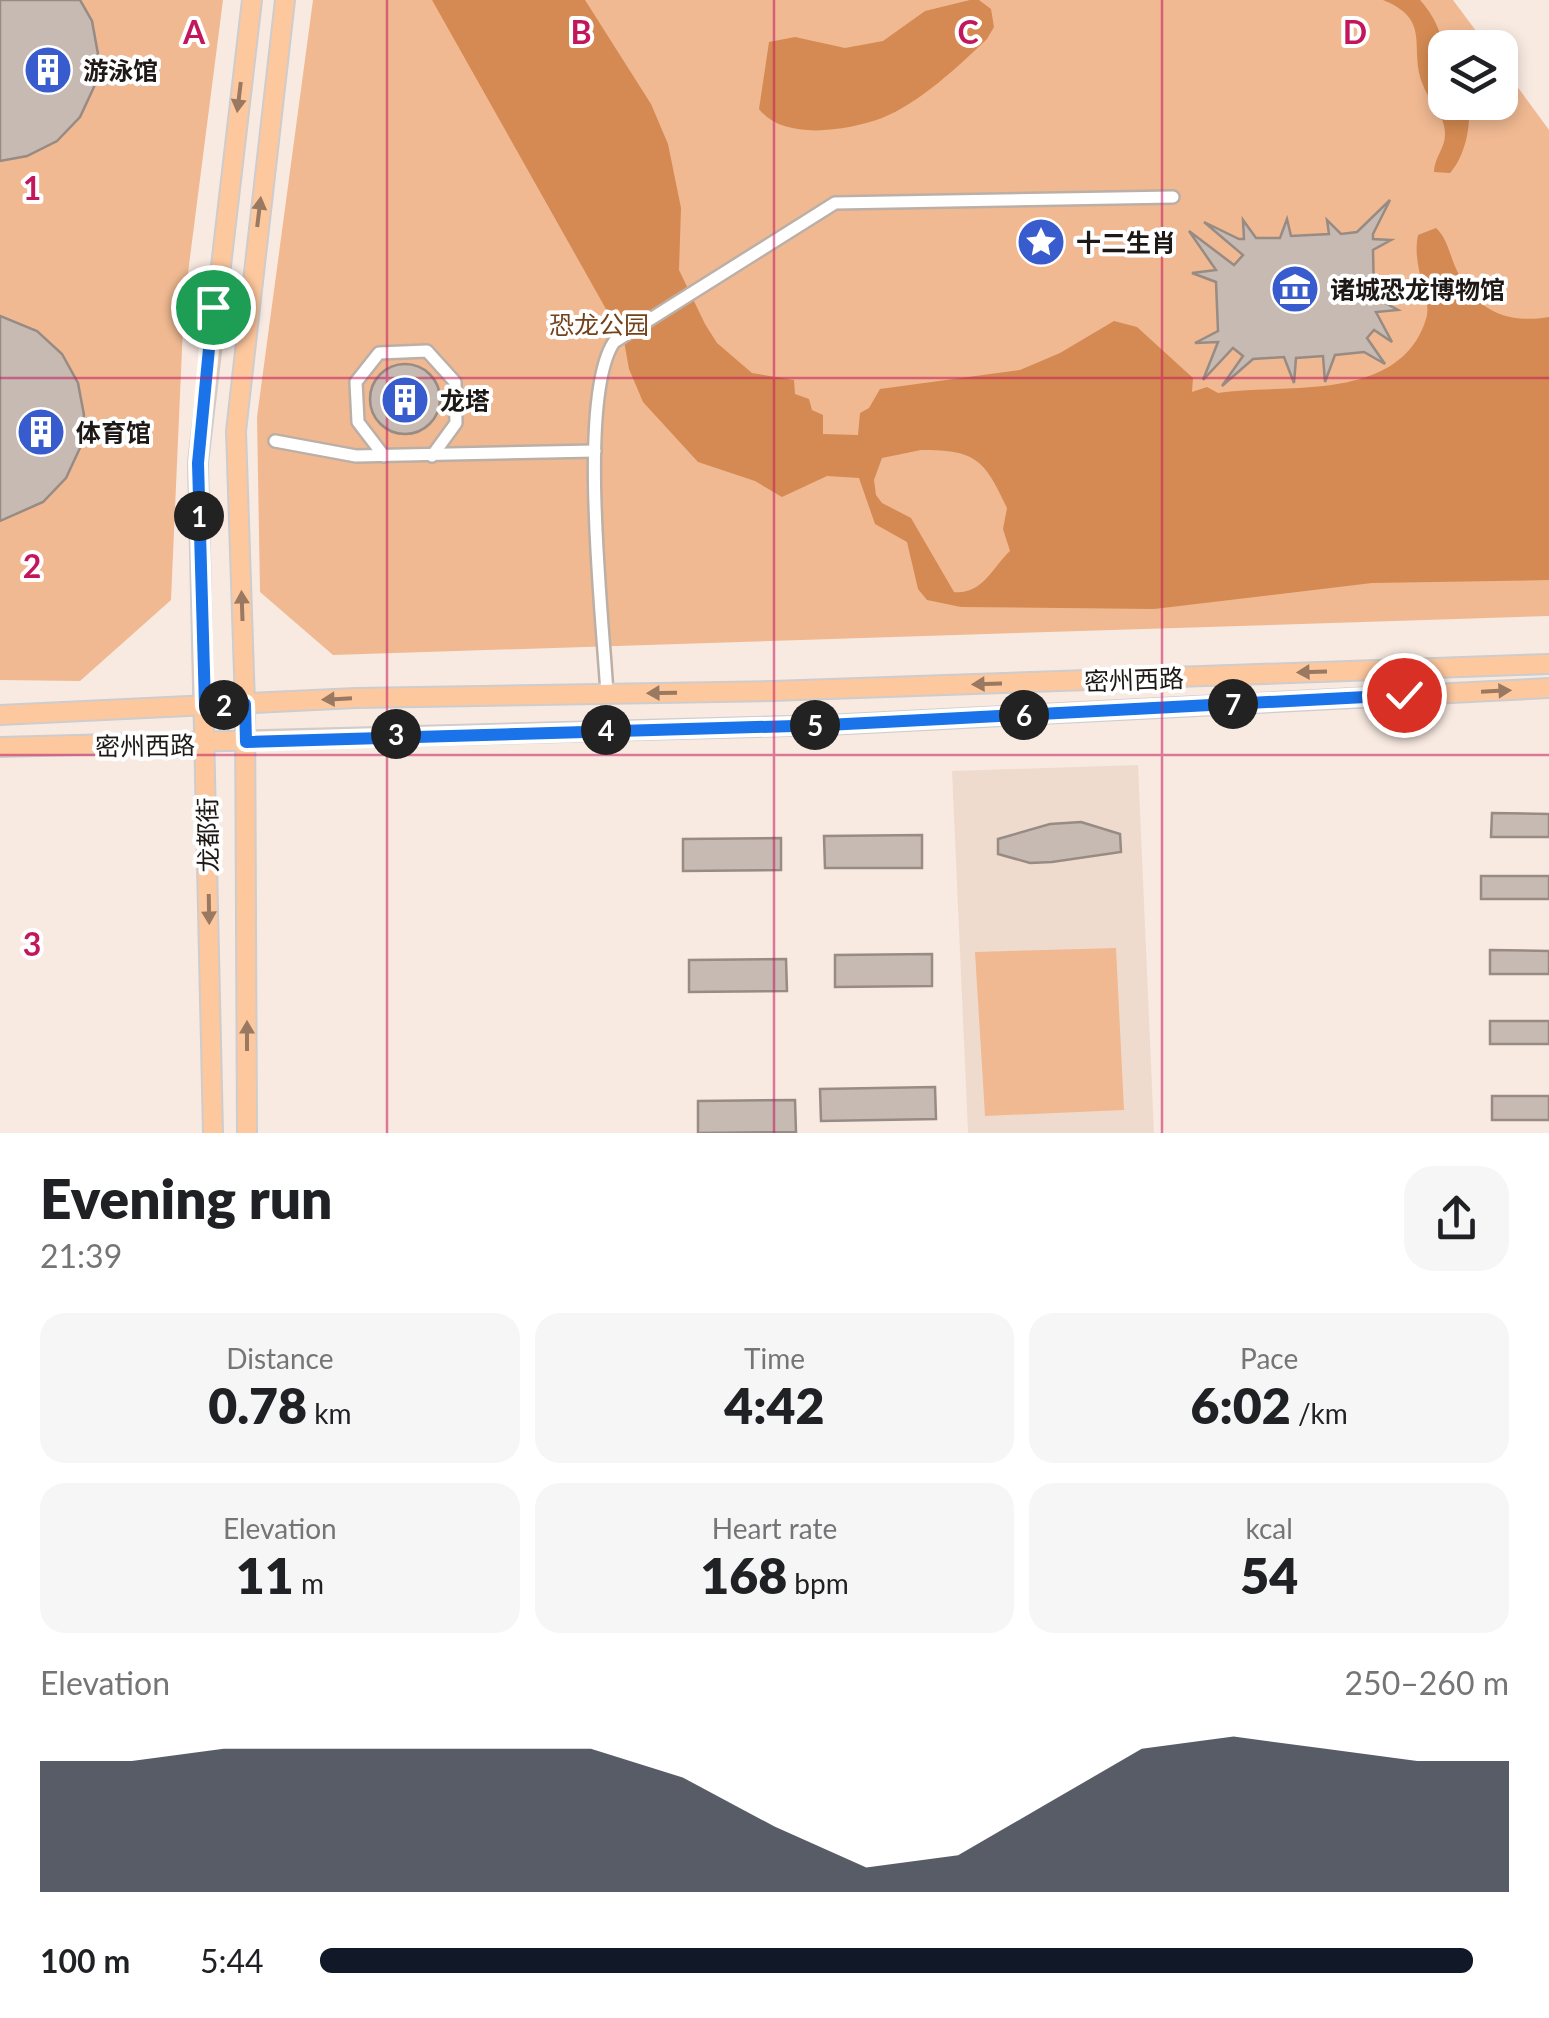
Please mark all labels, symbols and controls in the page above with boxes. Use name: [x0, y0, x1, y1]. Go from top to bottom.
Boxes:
text: A: [182, 12, 206, 51]
text: B: [570, 12, 592, 51]
text: C: [957, 12, 979, 51]
text: D: [1343, 12, 1367, 51]
map controls: [1428, 30, 1518, 120]
button: layers: [1428, 30, 1518, 120]
building icon: 游泳馆: [22, 44, 74, 96]
place label: 游泳馆: [83, 55, 158, 85]
one-way arrow: [231, 81, 247, 113]
text: 1: [23, 168, 41, 207]
one-way arrow: [251, 195, 267, 227]
place icon: 十二生肖: [1015, 216, 1067, 268]
place label: 十二生肖: [1076, 227, 1176, 257]
museum icon: 诸城恐龙博物馆: [1269, 263, 1321, 315]
pin: [171, 265, 256, 350]
place label: 诸城恐龙博物馆: [1330, 274, 1505, 304]
icon: arrive: [186, 280, 241, 335]
park label: 恐龙公园: [549, 309, 649, 339]
building icon: 龙塔: [379, 374, 431, 426]
place label: 龙塔: [440, 385, 490, 415]
building icon: 体育馆: [15, 406, 67, 458]
place label: 体育馆: [76, 417, 151, 447]
pin: 1: [174, 491, 224, 541]
text: 1: [191, 499, 207, 533]
text: 2: [23, 546, 41, 585]
one-way arrow: [233, 589, 249, 621]
pin: [1362, 653, 1447, 738]
street label: 密州西路: [1083, 662, 1185, 696]
one-way arrow: [1295, 665, 1327, 681]
icon: check: [1377, 668, 1432, 723]
one-way arrow: [970, 676, 1002, 692]
pin: 7: [1208, 679, 1258, 729]
pin: 2: [199, 680, 249, 730]
one-way arrow: [1481, 682, 1513, 698]
one-way arrow: [645, 685, 677, 701]
text: 7: [1225, 687, 1241, 721]
text: 2: [216, 688, 232, 722]
pin: 6: [999, 690, 1049, 740]
one-way arrow: [321, 691, 353, 707]
text: 6: [1016, 698, 1032, 732]
pin: 5: [790, 700, 840, 750]
pin: 4: [581, 705, 631, 755]
text: 5: [807, 708, 823, 742]
pin: 3: [371, 709, 421, 759]
text: 4: [598, 713, 614, 747]
text: 3: [388, 717, 404, 751]
street label: 密州西路: [95, 729, 195, 761]
street label: 龙都街: [191, 797, 223, 873]
one-way arrow: [201, 894, 217, 926]
text: 3: [23, 924, 41, 963]
one-way arrow: [238, 1019, 254, 1051]
text: Evening run: [40, 1165, 332, 1231]
button: share: [1404, 1166, 1509, 1271]
text: 21:39: [40, 1236, 122, 1275]
text: Distance: [226, 1341, 334, 1375]
text: Time: [744, 1341, 805, 1375]
text: Pace: [1240, 1341, 1298, 1375]
text: 0.78: [208, 1375, 307, 1435]
text: 4:42: [724, 1375, 825, 1435]
text: 6:02: [1190, 1375, 1291, 1435]
text: km: [307, 1396, 352, 1430]
text: /km: [1291, 1396, 1348, 1430]
text: Elevation: [223, 1511, 337, 1545]
text: Heart rate: [712, 1511, 837, 1545]
text: kcal: [1245, 1511, 1293, 1545]
text: 11: [236, 1545, 294, 1605]
text: 168: [700, 1545, 787, 1605]
text: 54: [1240, 1545, 1298, 1605]
text: m: [294, 1566, 324, 1600]
text: bpm: [787, 1566, 849, 1600]
text: Elevation: [40, 1663, 170, 1702]
text: 250–260 m: [1345, 1663, 1509, 1702]
text: 100 m: [40, 1941, 130, 1980]
text: 5:44: [200, 1941, 264, 1980]

